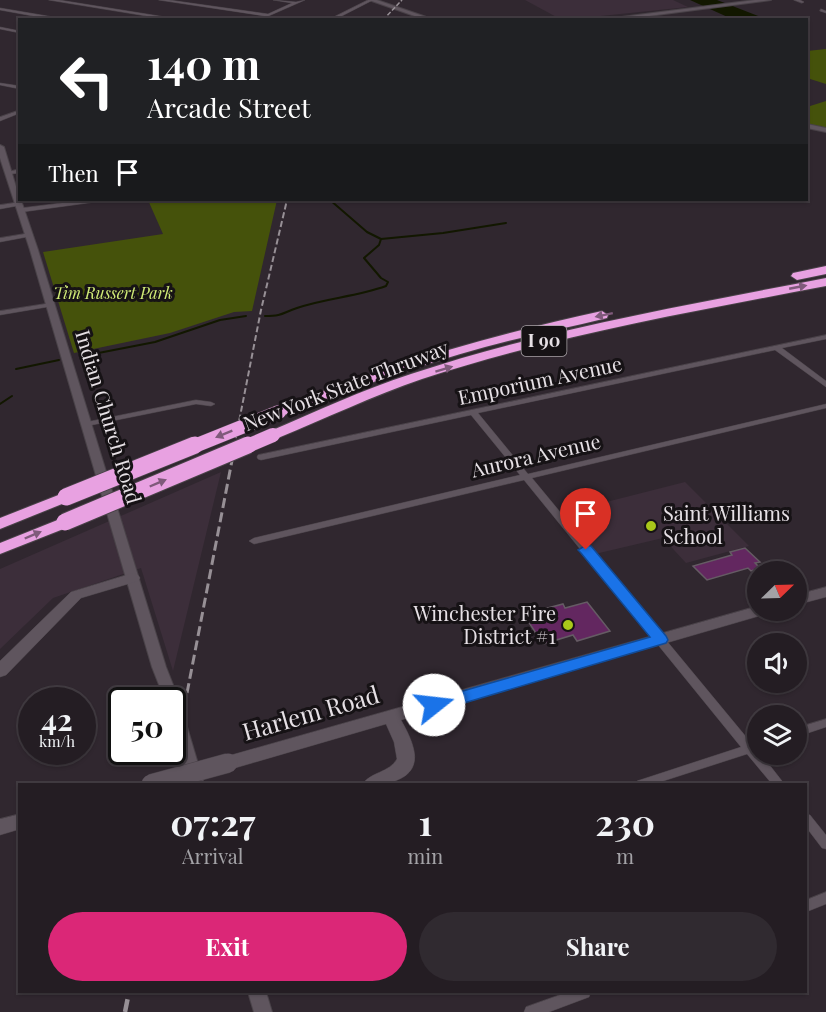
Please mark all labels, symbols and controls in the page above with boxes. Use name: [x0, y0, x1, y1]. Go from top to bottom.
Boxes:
text: 140 m: [147, 35, 260, 91]
icon: left: [48, 42, 126, 120]
text: Arcade Street: [147, 89, 311, 125]
icon: arrive: [111, 156, 144, 189]
text: Then: [48, 158, 99, 188]
park label: Tim Russert Park: [53, 282, 173, 303]
one-way arrow: [789, 282, 808, 291]
one-way arrow: [594, 311, 613, 320]
street label: Indian Church Road: [70, 326, 149, 507]
road number: I 90: [522, 326, 566, 356]
street label: New York State Thruway: [239, 333, 452, 436]
street label: Emporium Avenue: [455, 349, 624, 410]
one-way arrow: [436, 364, 454, 373]
street label: Aurora Avenue: [467, 427, 603, 483]
one-way arrow: [215, 429, 233, 439]
one-way arrow: [149, 478, 167, 487]
pin: [560, 488, 611, 550]
icon: arrive: [569, 497, 602, 530]
place label: Saint Williams School: [663, 499, 790, 549]
marker: Saint Williams School: [644, 519, 658, 533]
one-way arrow: [24, 530, 42, 540]
north arrow: [747, 561, 807, 621]
map controls: [747, 561, 807, 765]
place label: Winchester Fire District #1: [413, 599, 556, 649]
marker: Winchester Fire District #1: [561, 618, 575, 632]
button: sound: [747, 633, 807, 693]
position arrow: [402, 673, 466, 737]
street label: Harlem Road: [238, 677, 383, 747]
speed limit sign: 50: [108, 687, 186, 765]
text: 42: [41, 699, 73, 739]
button: layers: [747, 705, 807, 765]
text: km/h: [39, 731, 75, 751]
text: 07:27: [170, 797, 255, 845]
text: 1: [418, 797, 432, 845]
text: 230: [595, 797, 655, 845]
text: Arrival: [182, 842, 244, 869]
text: min: [408, 842, 443, 869]
text: m: [616, 842, 634, 869]
button: Exit: [48, 912, 407, 981]
button: Share: [419, 912, 777, 981]

